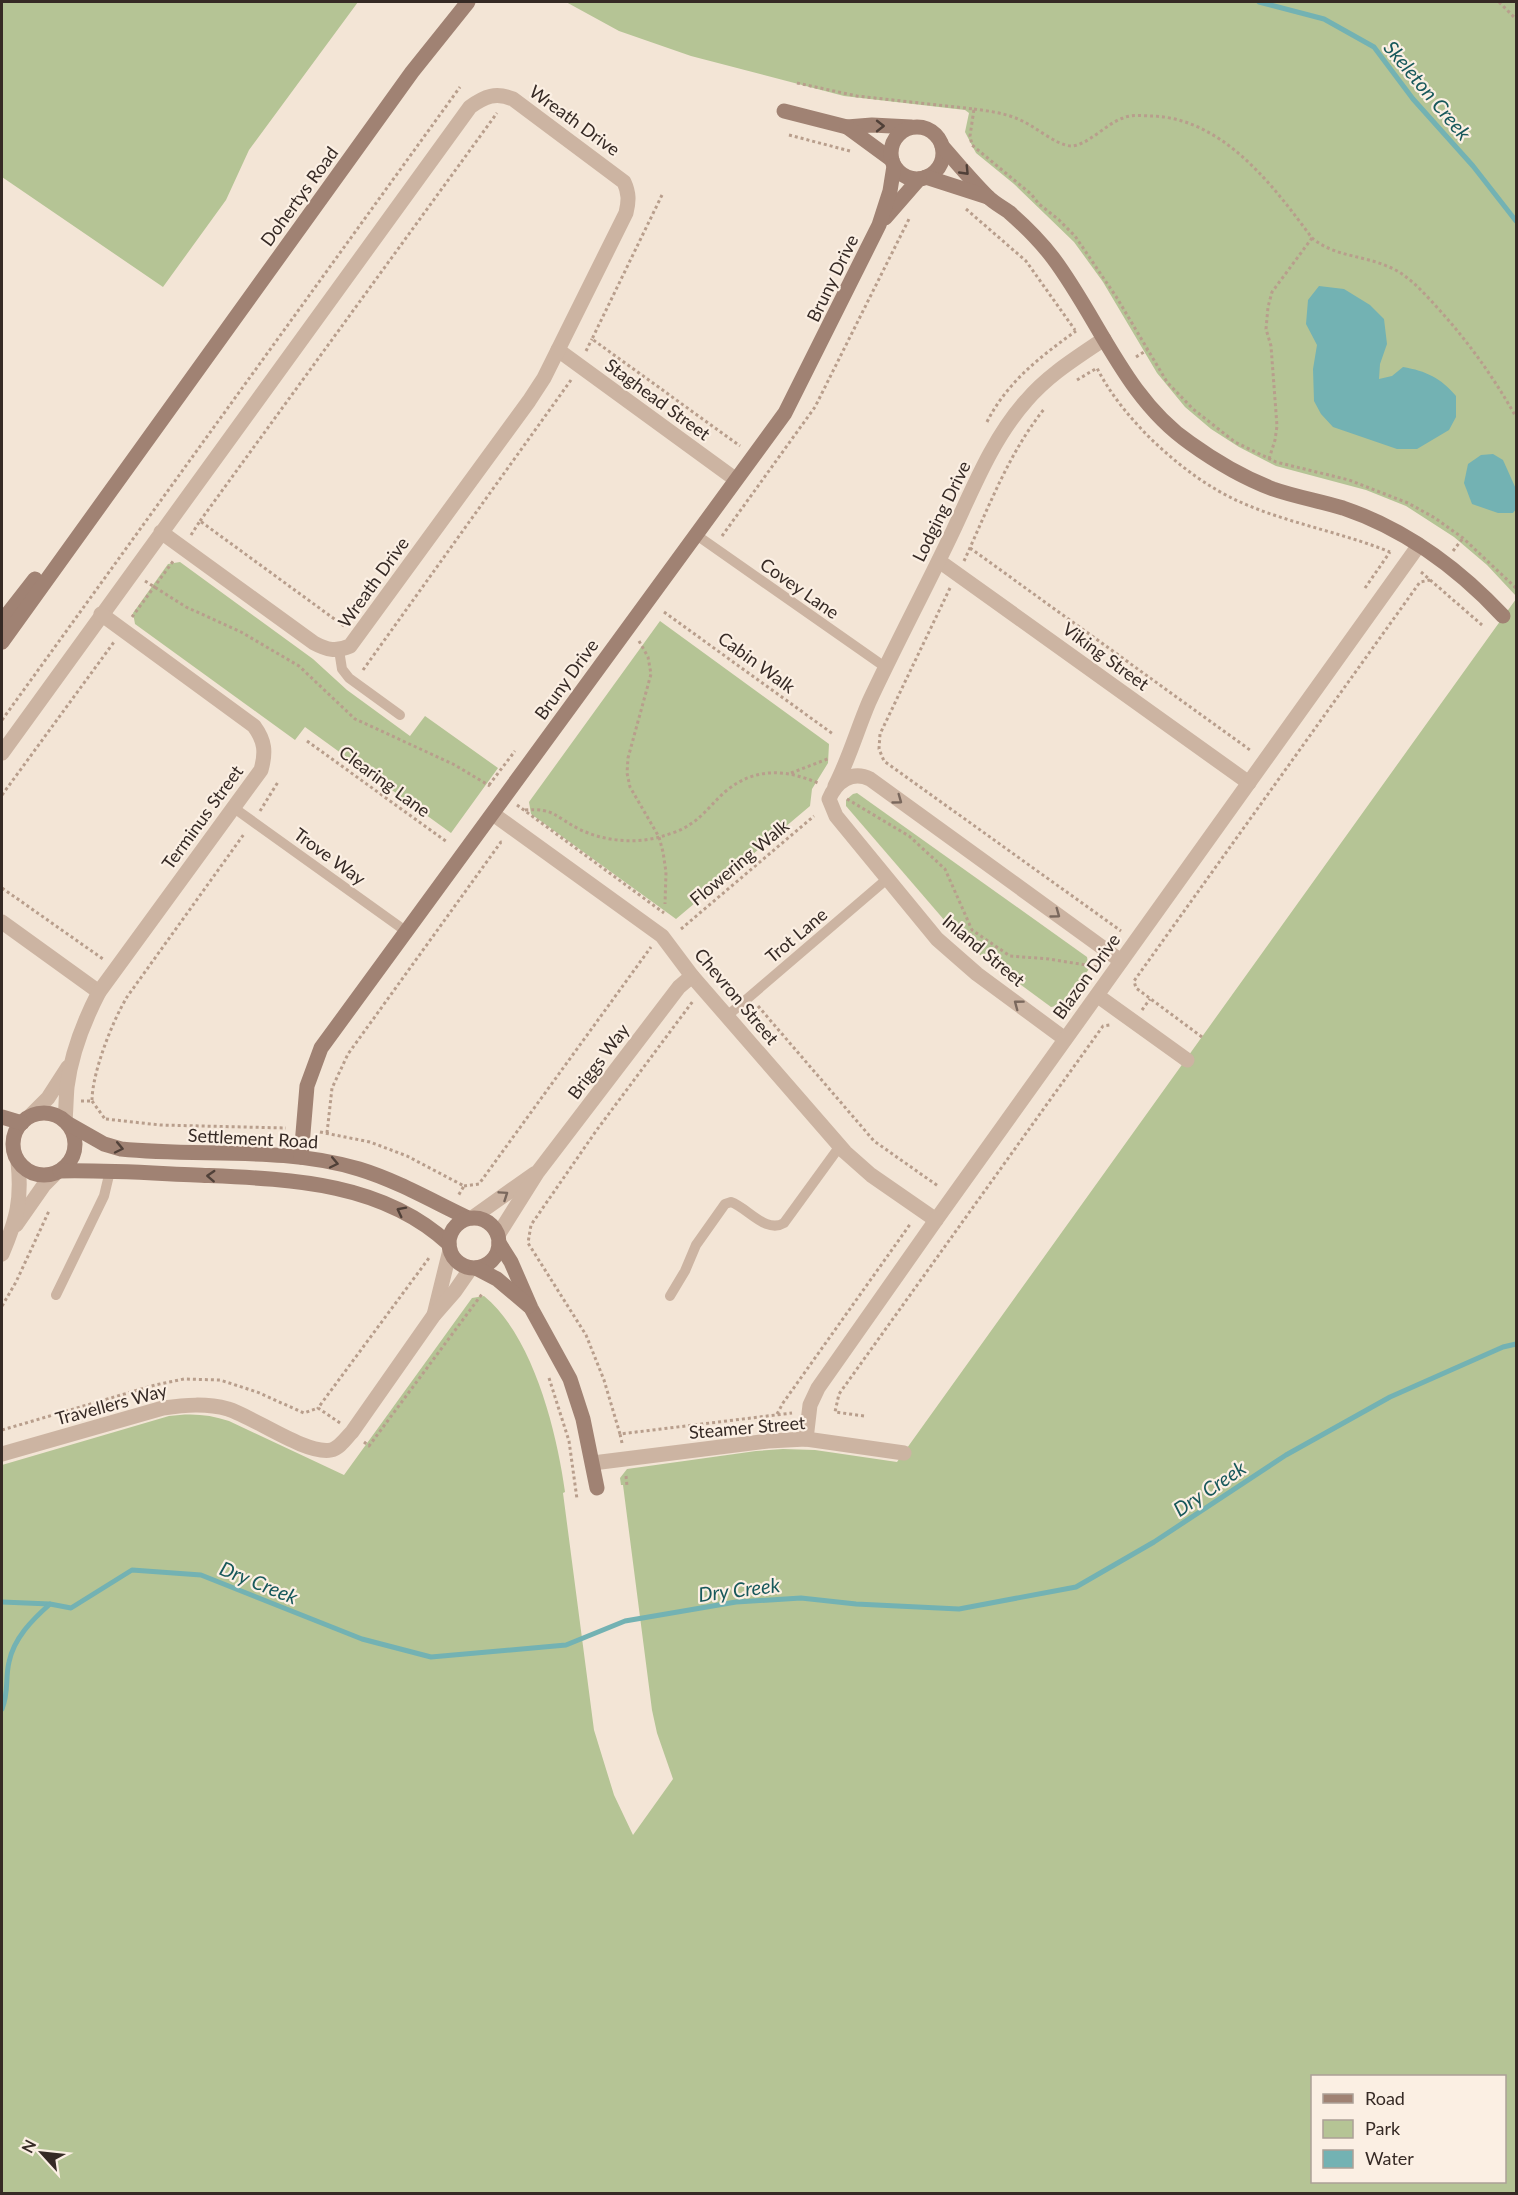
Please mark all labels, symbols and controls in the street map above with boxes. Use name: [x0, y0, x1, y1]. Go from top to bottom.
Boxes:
water label: Skeleton Creek: [1379, 35, 1477, 145]
street label: Wreath Drive: [525, 80, 625, 160]
one-way arrow: [875, 120, 884, 132]
street label: Dohertys Road: [255, 142, 343, 250]
one-way arrow: [958, 164, 969, 175]
street label: Bruny Drive: [801, 231, 863, 325]
street label: Staghead Street: [601, 353, 715, 445]
street label: Lodging Drive: [907, 457, 975, 565]
street label: Wreath Drive: [333, 532, 413, 632]
street label: Covey Lane: [756, 553, 844, 623]
street label: Viking Street: [1059, 617, 1154, 695]
street label: Cabin Walk: [714, 627, 800, 698]
street label: Bruny Drive: [529, 634, 603, 724]
street label: Clearing Lane: [335, 741, 435, 821]
street label: Terminus Street: [157, 760, 248, 873]
one-way arrow: [891, 793, 902, 804]
street label: Flowering Walk: [685, 814, 794, 910]
street label: Trove Way: [290, 823, 371, 890]
street label: Trot Lane: [761, 903, 831, 967]
one-way arrow: [1050, 907, 1061, 918]
street label: Inland Street: [939, 909, 1030, 991]
street label: Blazon Drive: [1048, 929, 1124, 1023]
street label: Chevron Street: [690, 943, 784, 1049]
one-way arrow: [1014, 1000, 1025, 1011]
street label: Briggs Way: [562, 1018, 634, 1103]
street label: Settlement Road: [187, 1124, 319, 1152]
one-way arrow: [114, 1141, 124, 1154]
one-way arrow: [329, 1156, 339, 1169]
one-way arrow: [206, 1169, 215, 1182]
one-way arrow: [498, 1190, 508, 1202]
one-way arrow: [397, 1207, 407, 1218]
street label: Travellers Way: [53, 1378, 170, 1429]
street label: Steamer Street: [688, 1411, 807, 1443]
water label: Dry Creek: [1168, 1455, 1250, 1521]
water label: Dry Creek: [216, 1556, 302, 1609]
water label: Dry Creek: [697, 1572, 782, 1606]
legend: [1311, 2075, 1506, 2183]
text: Road: [1365, 2087, 1405, 2109]
text: Park: [1365, 2117, 1401, 2139]
north arrow: [12, 2123, 72, 2183]
text: N: [17, 2136, 39, 2156]
text: Water: [1365, 2147, 1414, 2169]

